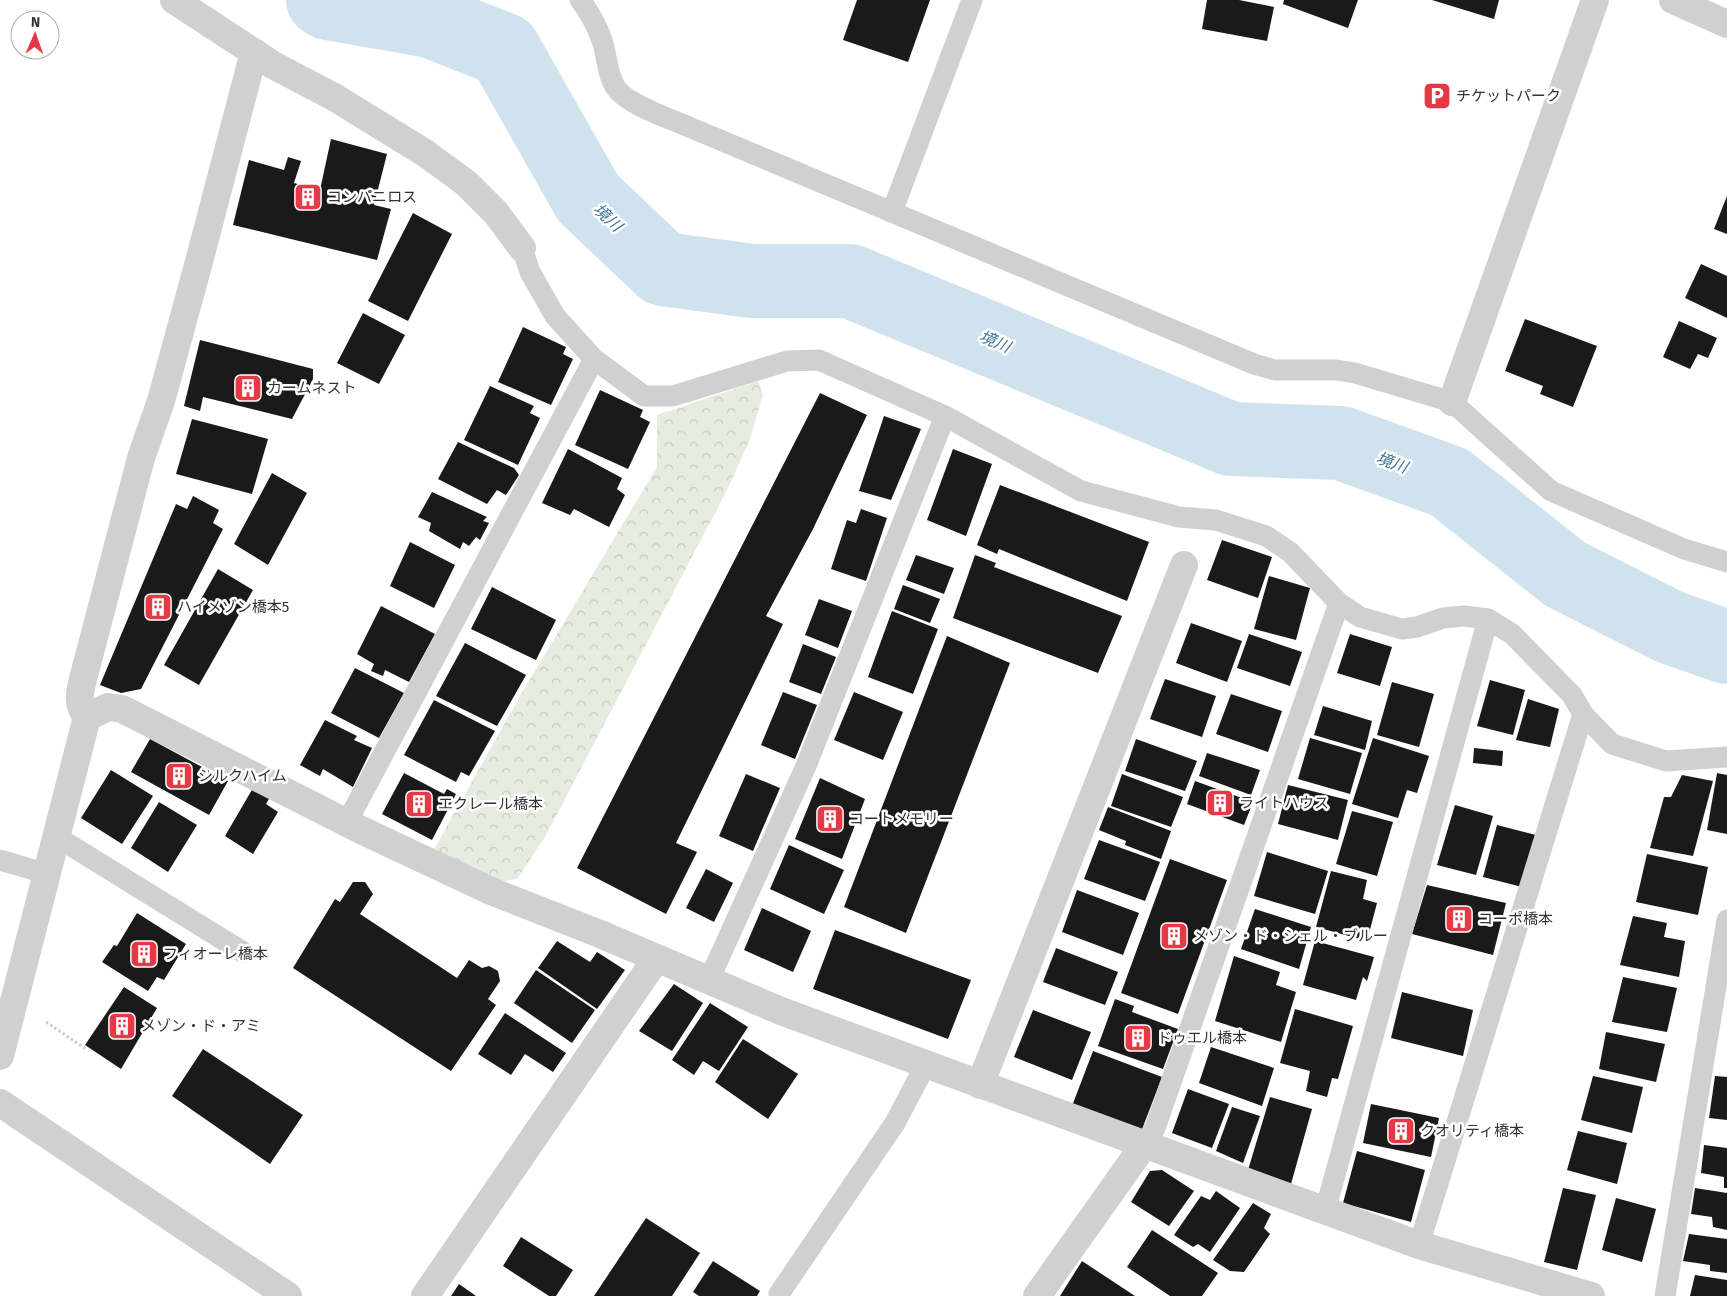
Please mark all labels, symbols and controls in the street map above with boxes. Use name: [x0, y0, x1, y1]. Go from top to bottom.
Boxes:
north arrow: [10, 10, 60, 60]
text: N: [30, 14, 40, 31]
parking icon: チケットパーク: [1422, 81, 1452, 111]
place label: チケットパーク: [1456, 87, 1561, 105]
building icon: コンパニロス: [293, 182, 323, 212]
place label: コンパニロス: [327, 188, 417, 206]
water label: 境川: [589, 200, 627, 237]
water label: 境川: [976, 326, 1015, 357]
building icon: カームネスト: [233, 373, 263, 403]
place label: カームネスト: [267, 379, 357, 397]
water label: 境川: [1374, 448, 1412, 478]
building icon: ハイメゾン橋本5: [143, 592, 173, 622]
place label: ハイメゾン橋本5: [177, 598, 289, 616]
building icon: シルクハイム: [164, 761, 194, 791]
place label: シルクハイム: [198, 767, 287, 785]
building icon: ライトハウス: [1205, 788, 1235, 818]
building icon: エクレール橋本: [404, 789, 434, 819]
place label: ライトハウス: [1239, 794, 1329, 812]
place label: エクレール橋本: [438, 795, 543, 813]
building icon: コートメモリー: [815, 804, 845, 834]
place label: コートメモリー: [849, 810, 954, 828]
building icon: コーポ橋本: [1444, 904, 1474, 934]
place label: コーポ橋本: [1478, 910, 1553, 928]
building icon: メゾン・ド・シェル・ブルー: [1159, 921, 1189, 951]
place label: メゾン・ド・シェル・ブルー: [1193, 927, 1388, 945]
building icon: フィオーレ橋本: [129, 939, 159, 969]
place label: フィオーレ橋本: [163, 945, 268, 963]
building icon: メゾン・ド・アミ: [107, 1011, 137, 1041]
place label: メゾン・ド・アミ: [141, 1017, 261, 1035]
building icon: ドゥエル橋本: [1123, 1023, 1153, 1053]
place label: ドゥエル橋本: [1157, 1029, 1247, 1047]
building icon: クオリティ橋本: [1386, 1116, 1416, 1146]
place label: クオリティ橋本: [1420, 1122, 1524, 1140]

